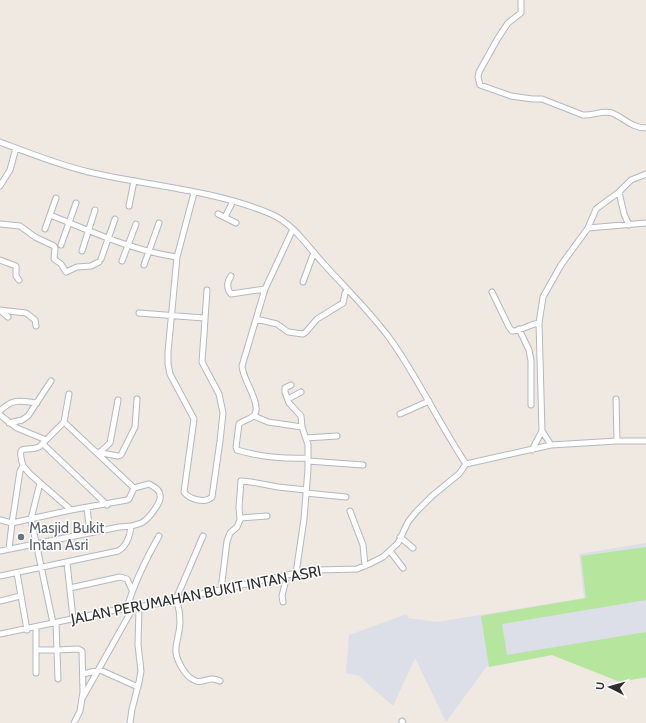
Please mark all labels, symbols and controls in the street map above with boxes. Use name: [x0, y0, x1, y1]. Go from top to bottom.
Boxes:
place label: Masjid Bukit Intan Asri: [29, 519, 104, 554]
marker: Masjid Bukit Intan Asri: [16, 532, 26, 542]
street label: JALAN PERUMAHAN BUKIT INTAN ASRI: [68, 562, 323, 628]
north arrow: [590, 667, 630, 707]
text: U: [593, 681, 607, 691]

